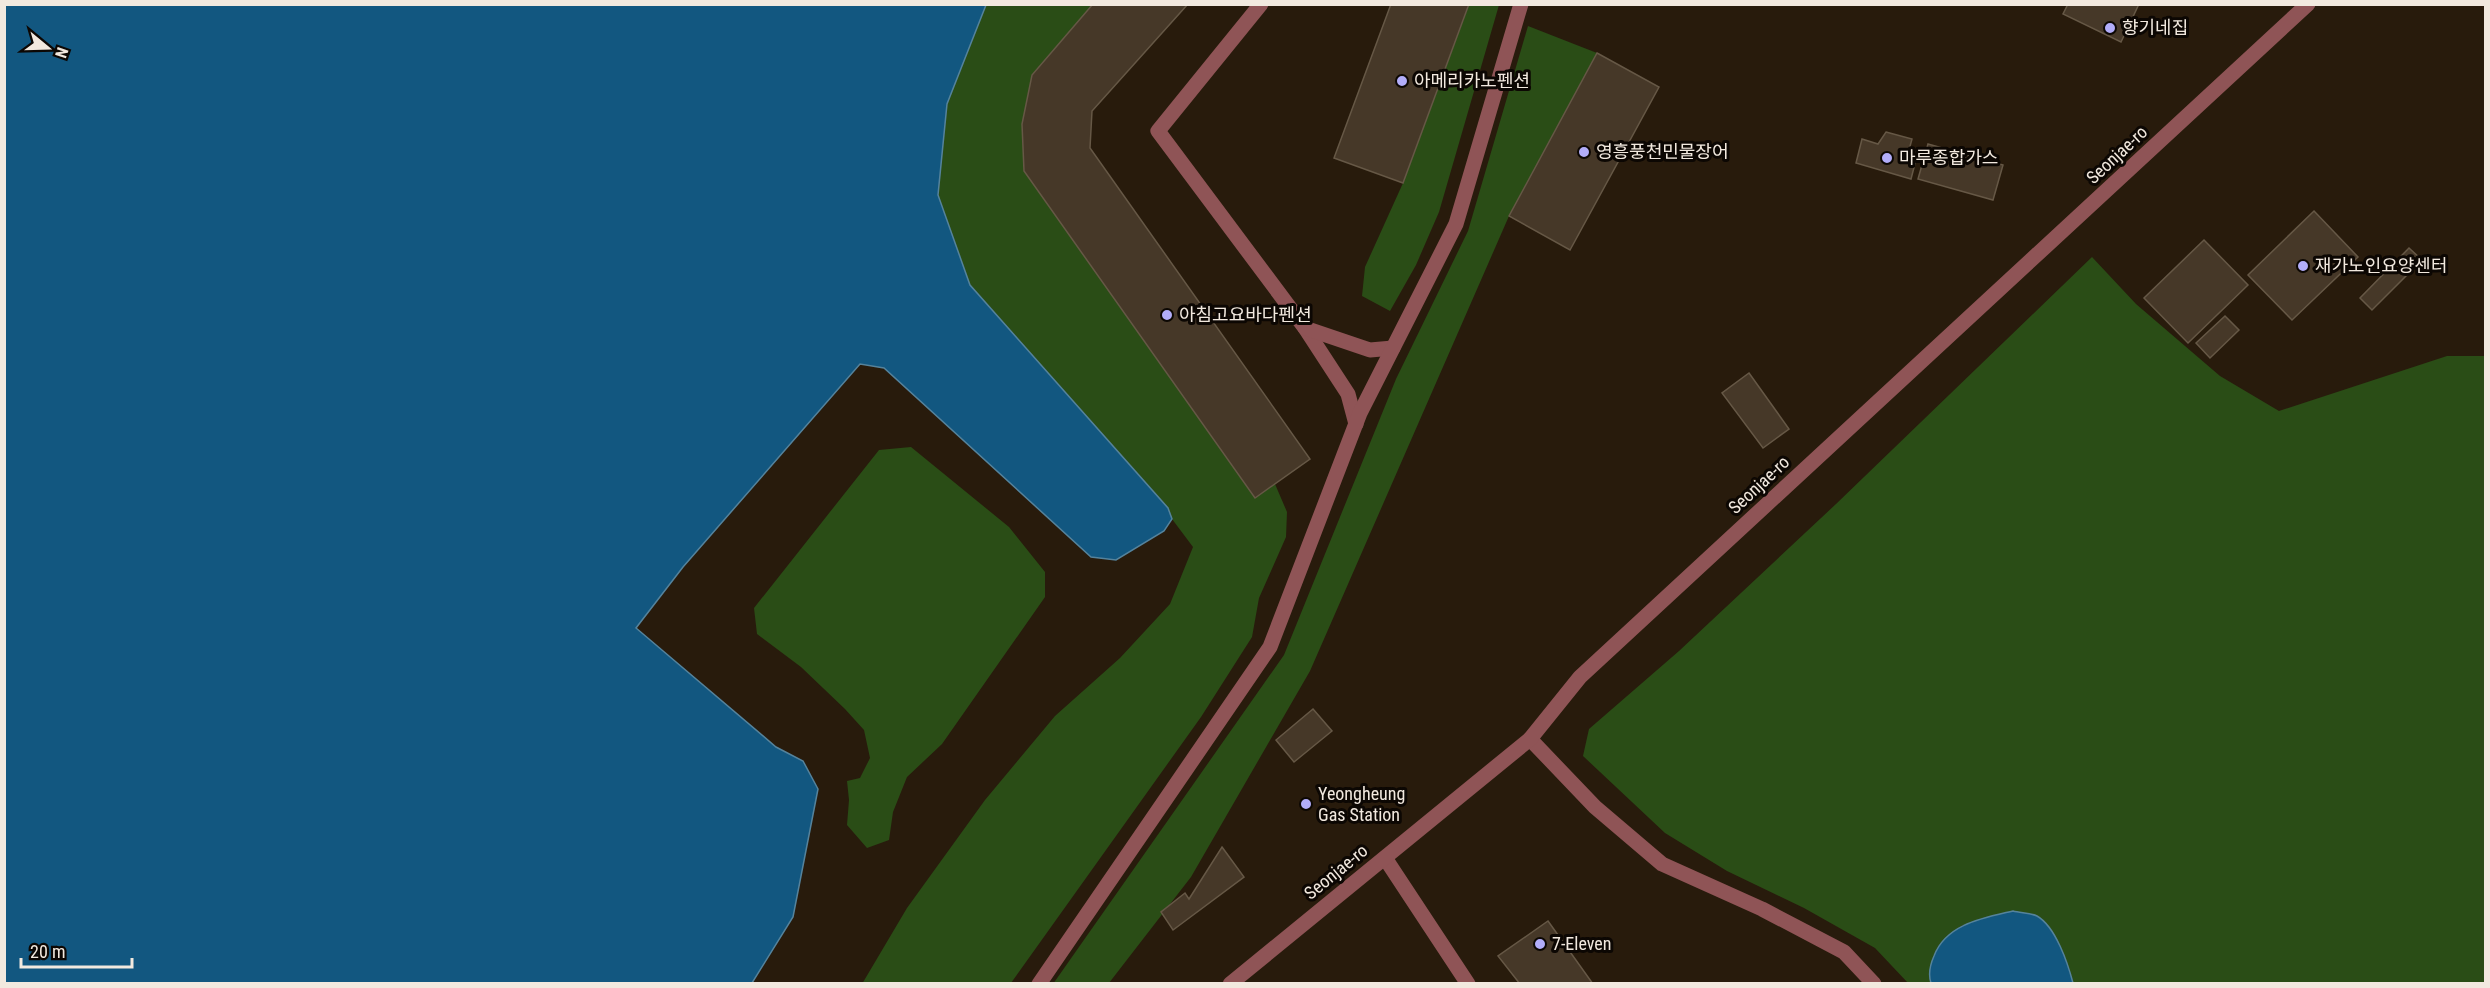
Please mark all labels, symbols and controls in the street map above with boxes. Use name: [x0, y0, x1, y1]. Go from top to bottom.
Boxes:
place label: 향기네집: [2122, 17, 2188, 38]
north arrow: [18, 18, 78, 78]
marker: 향기네집: [2103, 21, 2117, 35]
text: N: [51, 45, 72, 60]
place label: 아메리카노펜션: [1414, 70, 1530, 91]
marker: 아메리카노펜션: [1395, 74, 1409, 88]
street label: Seonjae-ro: [2082, 121, 2151, 188]
place label: 영흥풍천민물장어: [1596, 141, 1728, 162]
marker: 영흥풍천민물장어: [1577, 145, 1591, 159]
place label: 마루종합가스: [1899, 147, 1998, 168]
marker: 마루종합가스: [1880, 151, 1894, 165]
place label: 재가노인요양센터: [2315, 255, 2447, 276]
marker: 재가노인요양센터: [2296, 259, 2310, 273]
place label: 아침고요바다펜션: [1179, 304, 1311, 325]
marker: 아침고요바다펜션: [1160, 308, 1174, 322]
street label: Seonjae-ro: [1724, 451, 1793, 518]
place label: Yeongheung Gas Station: [1318, 783, 1405, 825]
marker: Yeongheung Gas Station: [1299, 797, 1313, 811]
street label: Seonjae-ro: [1300, 840, 1372, 904]
scale bar: [21, 931, 132, 969]
place label: 7-Eleven: [1552, 933, 1612, 954]
marker: 7-Eleven: [1533, 937, 1547, 951]
text: 20 m: [30, 941, 65, 962]

